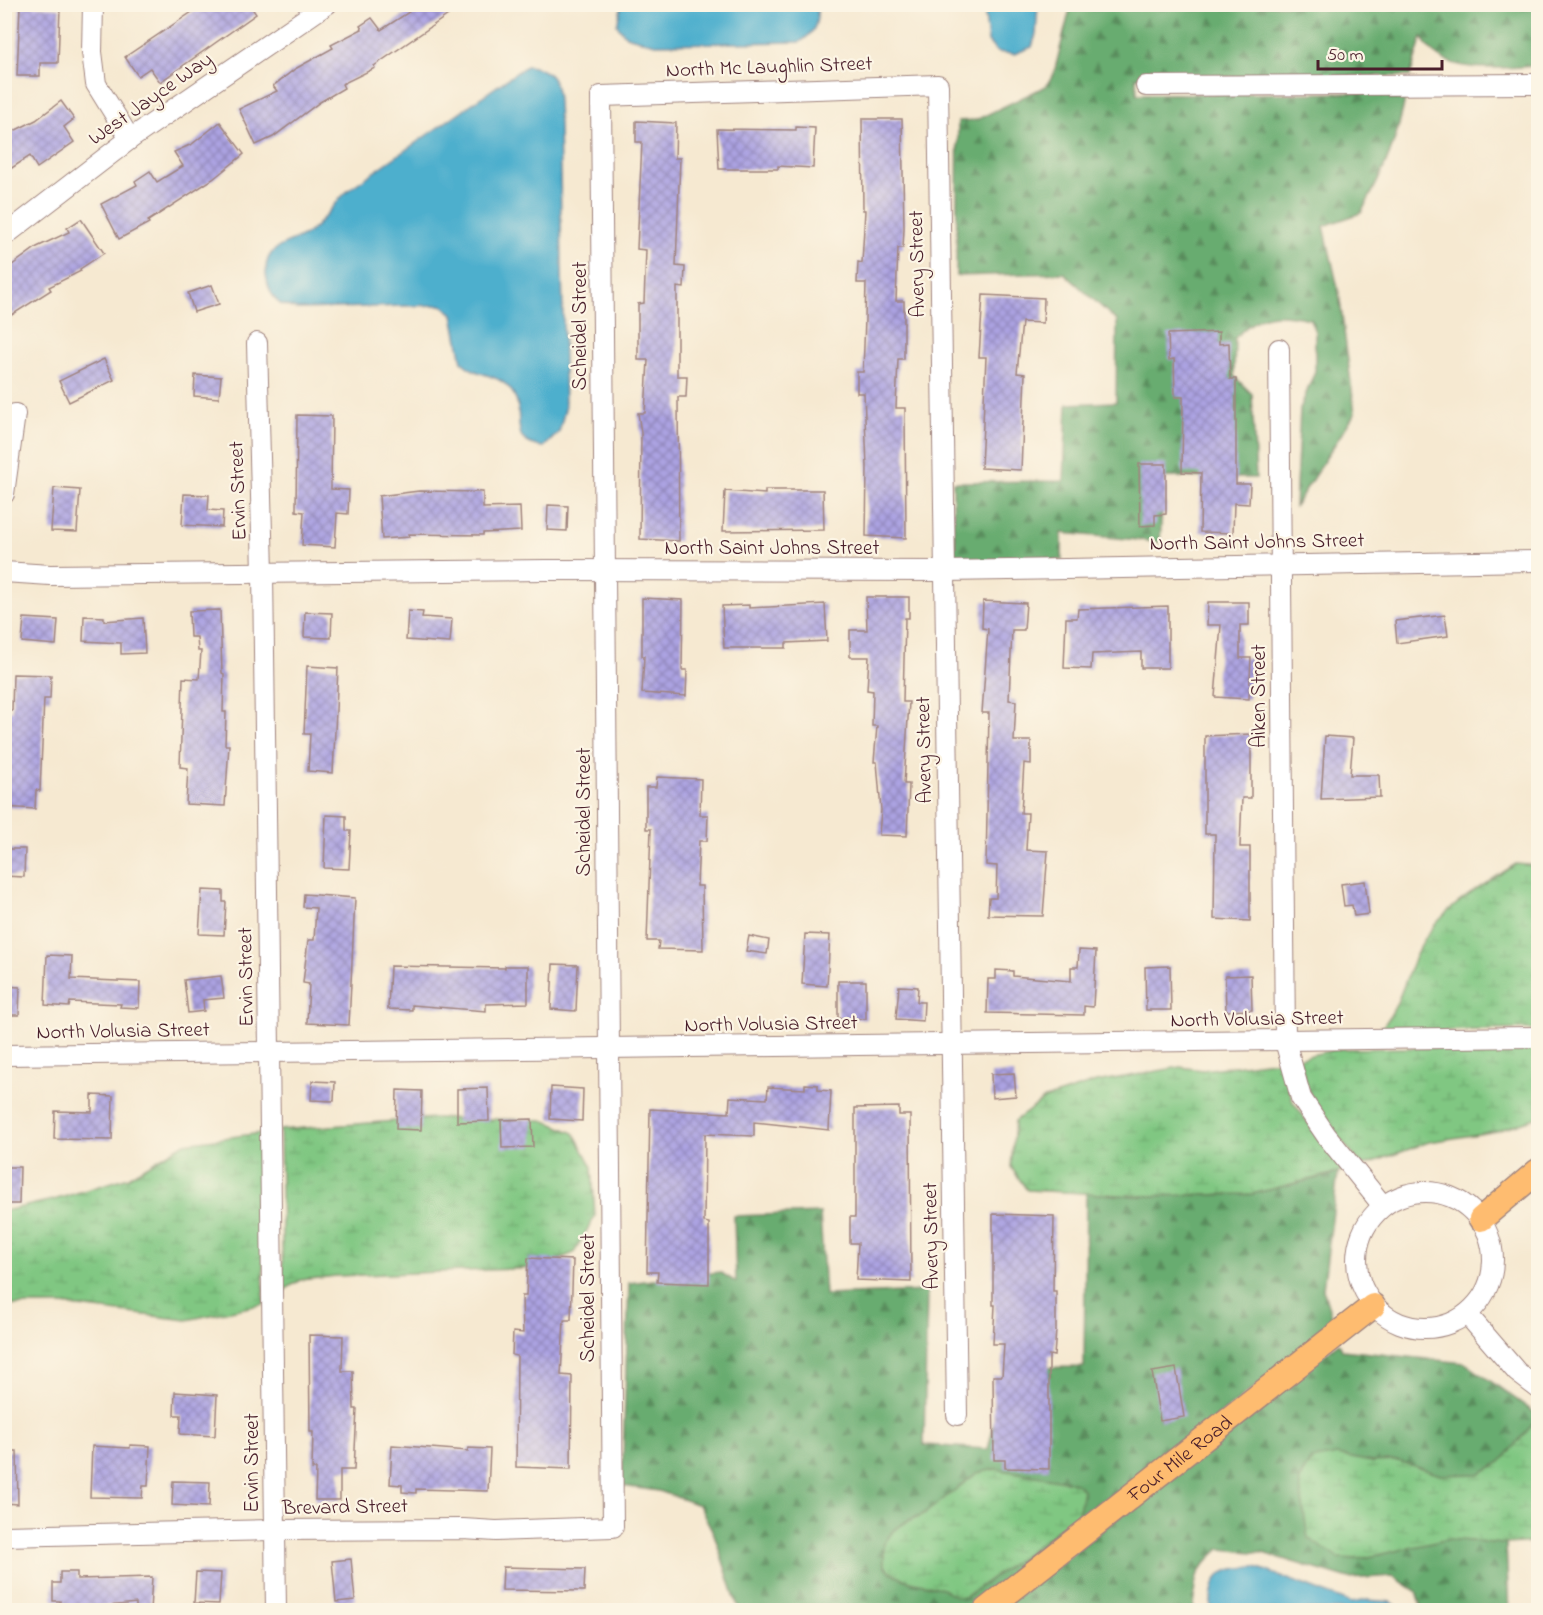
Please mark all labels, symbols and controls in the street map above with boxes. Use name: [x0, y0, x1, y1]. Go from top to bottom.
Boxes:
scale bar: [1318, 33, 1442, 71]
text: 50 m: [1327, 43, 1364, 69]
street label: West Jayce Way: [83, 46, 221, 155]
street label: North Mc Laughlin Street: [665, 49, 873, 89]
street label: Avery Street: [902, 210, 936, 318]
street label: Scheidel Street: [566, 262, 596, 390]
street label: Ervin Street: [222, 441, 256, 541]
street label: North Saint Johns Street: [1149, 526, 1365, 560]
street label: North Saint Johns Street: [665, 534, 879, 564]
street label: Aiken Street: [1245, 644, 1275, 748]
street label: Avery Street: [909, 696, 943, 804]
street label: Scheidel Street: [570, 748, 600, 876]
street label: Ervin Street: [231, 927, 263, 1027]
street label: North Volusia Street: [1170, 1003, 1344, 1037]
street label: North Volusia Street: [684, 1008, 858, 1042]
street label: North Volusia Street: [36, 1015, 210, 1049]
street label: Avery Street: [916, 1182, 950, 1290]
street label: Scheidel Street: [574, 1234, 604, 1362]
street label: Four Mile Road: [1121, 1409, 1240, 1511]
street label: Ervin Street: [238, 1413, 268, 1513]
street label: Brevard Street: [281, 1492, 408, 1524]

